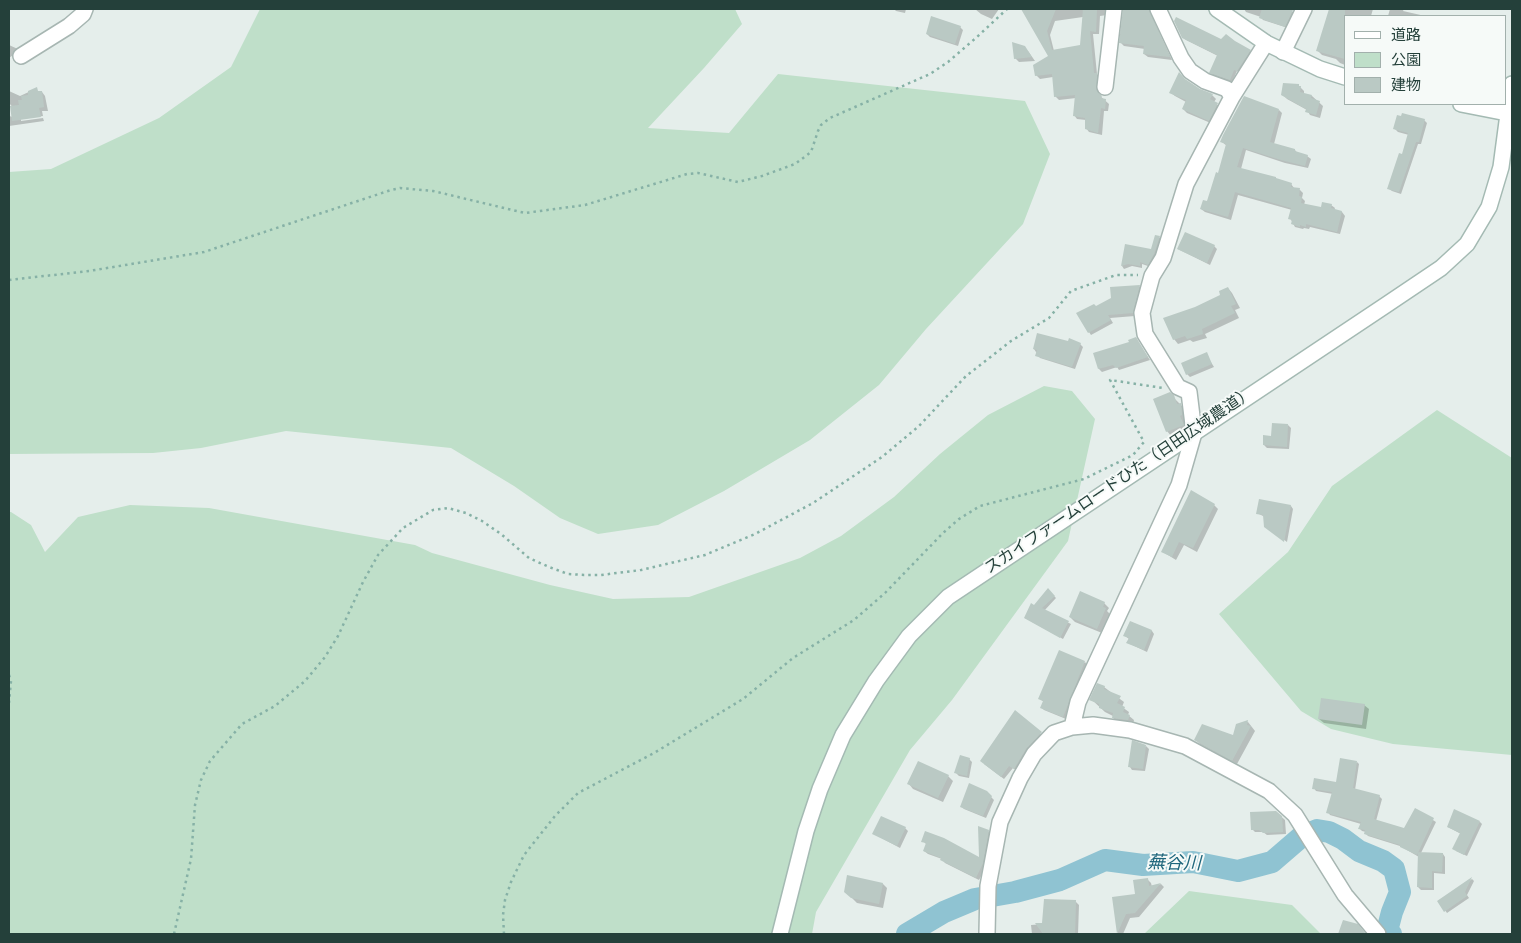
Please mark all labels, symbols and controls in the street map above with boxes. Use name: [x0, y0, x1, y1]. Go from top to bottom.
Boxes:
legend: [1344, 15, 1506, 105]
text: 道路: [1391, 27, 1421, 46]
text: 公園: [1391, 52, 1421, 71]
text: 建物: [1391, 77, 1421, 96]
street label: スカイファームロードひた（日田広域農道）: [982, 385, 1258, 579]
water label: 蕪谷川: [1147, 854, 1201, 876]

